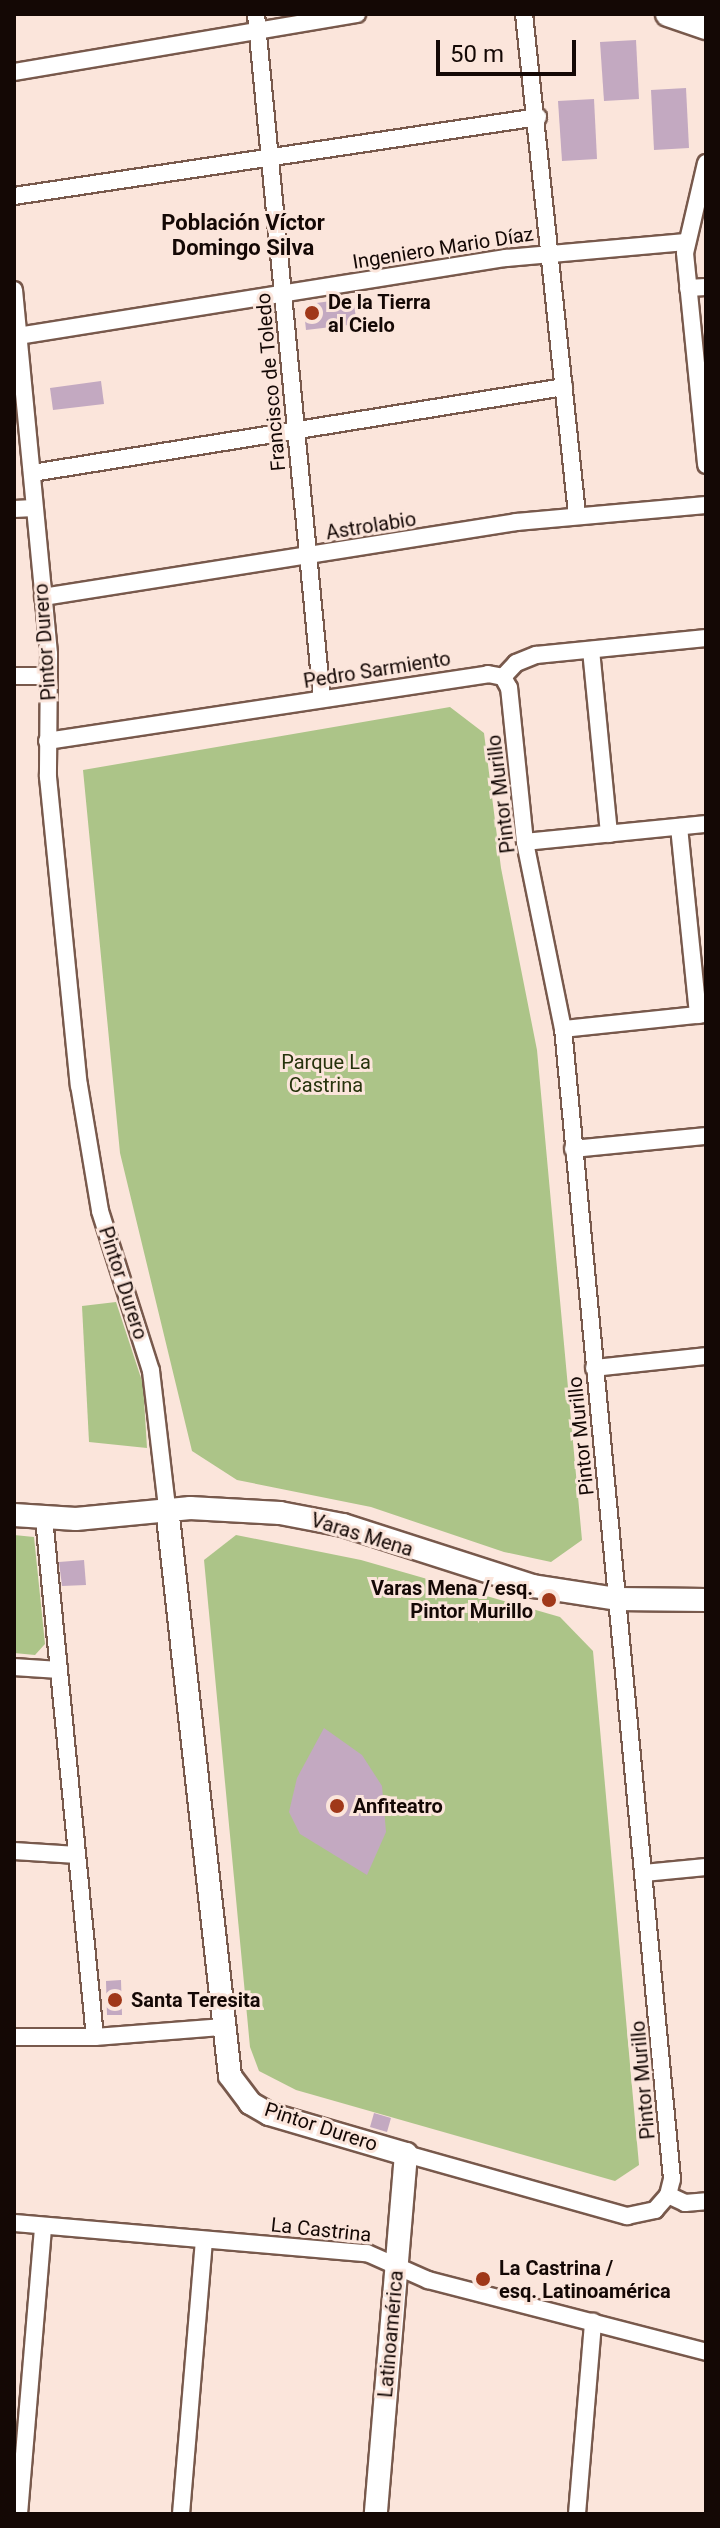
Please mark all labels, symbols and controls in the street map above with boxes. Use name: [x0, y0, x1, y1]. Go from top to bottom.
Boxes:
scale bar: [440, 24, 580, 74]
text: 50 m: [450, 40, 504, 68]
district label: Población Víctor Domingo Silva: [161, 209, 325, 260]
street label: Ingeniero Mario Díaz: [351, 222, 535, 274]
place label: De la Tierra al Cielo: [328, 290, 431, 337]
street label: Francisco de Toledo: [251, 292, 291, 472]
marker: De la Tierra al Cielo: [303, 304, 321, 322]
street label: Astrolabio: [324, 507, 418, 545]
street label: Pintor Durero: [29, 583, 61, 701]
street label: Pedro Sarmiento: [302, 647, 452, 693]
street label: Pintor Murillo: [482, 733, 520, 855]
park label: Parque La Castrina: [281, 1051, 371, 1098]
street label: Pintor Durero: [93, 1223, 153, 1343]
street label: Pintor Murillo: [563, 1375, 599, 1497]
street label: Varas Mena: [308, 1508, 416, 1562]
place label: Varas Mena / esq. Pintor Murillo: [371, 1576, 533, 1623]
marker: Varas Mena / esq. Pintor Murillo: [540, 1591, 558, 1609]
place label: Anfiteatro: [353, 1794, 443, 1818]
marker: Anfiteatro: [328, 1797, 346, 1815]
place label: Santa Teresita: [131, 1988, 261, 2012]
marker: Santa Teresita: [106, 1991, 124, 2009]
street label: Pintor Murillo: [626, 2020, 660, 2140]
street label: Pintor Durero: [261, 2097, 381, 2157]
street label: La Castrina: [270, 2213, 372, 2247]
place label: La Castrina / esq. Latinoamérica: [499, 2256, 671, 2303]
street label: Latinoamérica: [373, 2269, 409, 2399]
marker: La Castrina / esq. Latinoamérica: [474, 2270, 492, 2288]

